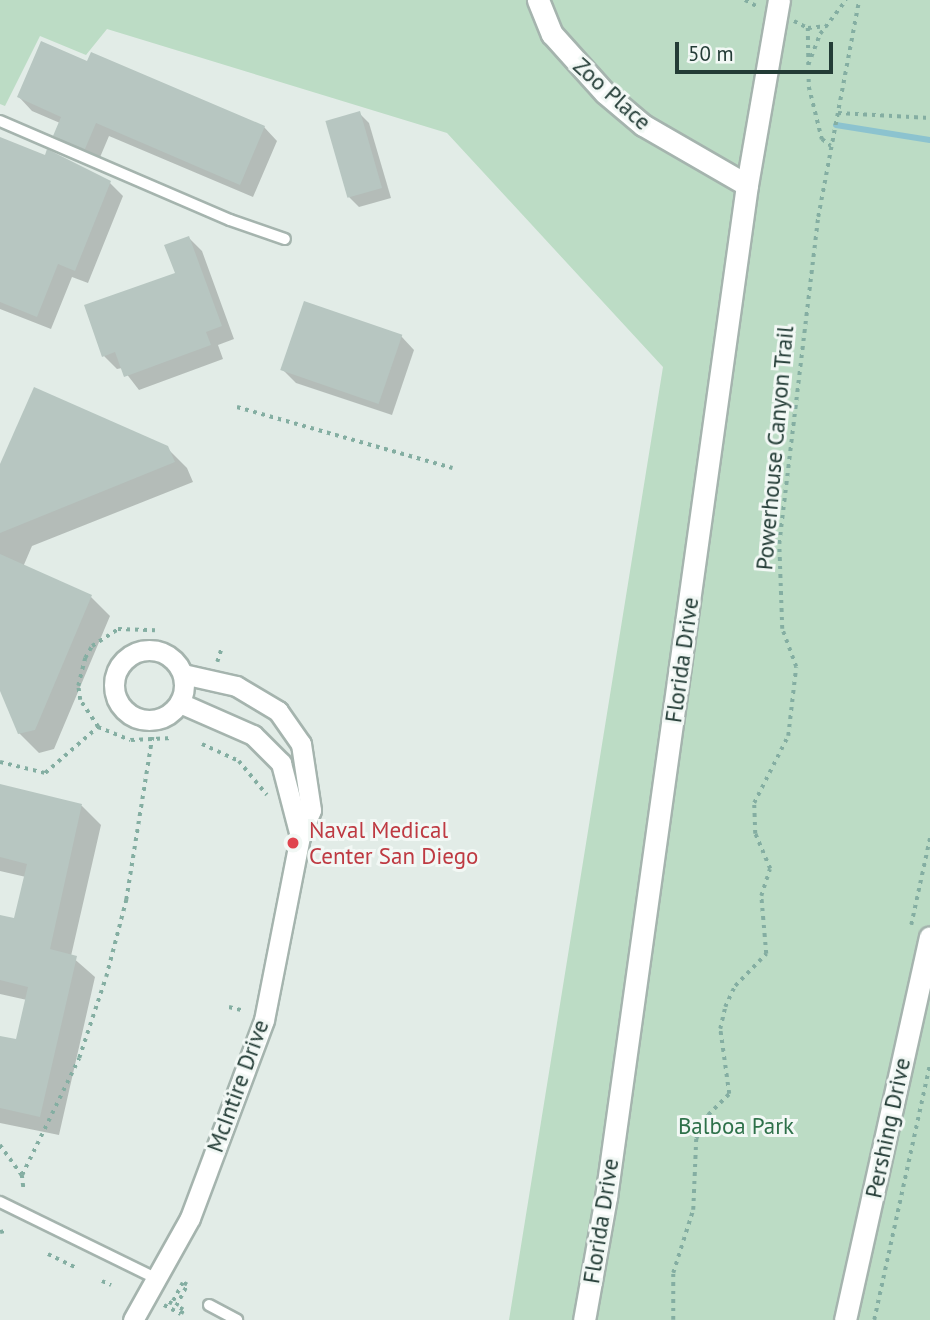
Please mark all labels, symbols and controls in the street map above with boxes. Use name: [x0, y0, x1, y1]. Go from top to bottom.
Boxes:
scale bar: [678, 28, 836, 72]
text: 50 m: [688, 40, 734, 67]
street label: Zoo Place: [568, 52, 656, 136]
street label: Powerhouse Canyon Trail: [751, 324, 799, 572]
street label: Florida Drive: [660, 596, 704, 724]
place label: Naval Medical Center San Diego: [309, 816, 478, 870]
marker: Naval Medical Center San Diego: [283, 833, 303, 853]
street label: McIntire Drive: [201, 1016, 275, 1156]
street label: Pershing Drive: [860, 1055, 916, 1201]
park label: Balboa Park: [678, 1112, 794, 1140]
street label: Florida Drive: [577, 1156, 625, 1286]

